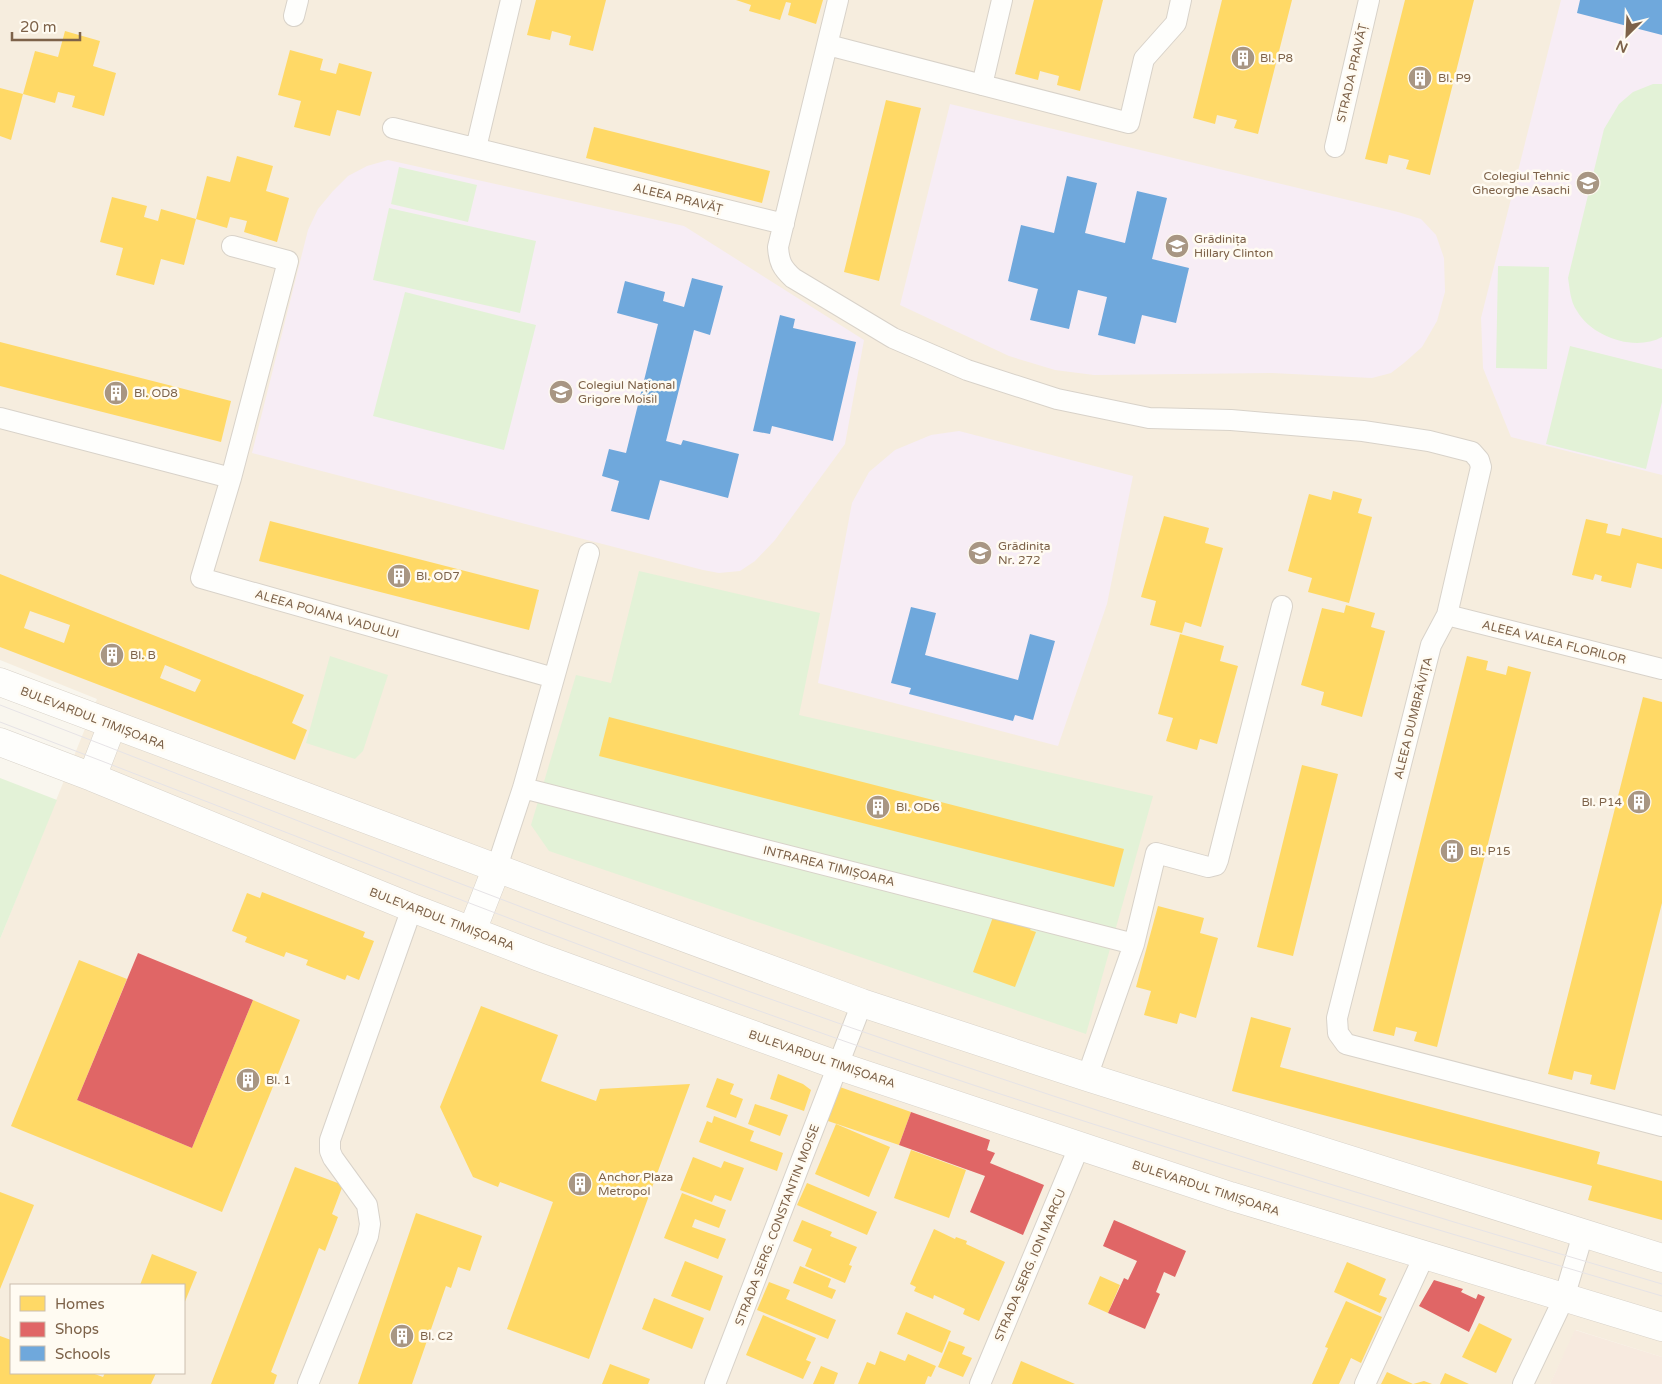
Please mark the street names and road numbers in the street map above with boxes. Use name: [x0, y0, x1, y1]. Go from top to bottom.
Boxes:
street label: STRADA PRAVĂȚ: [1334, 22, 1370, 124]
street label: ALEEA PRAVĂȚ: [632, 180, 725, 216]
street label: ALEEA POIANA VADULUI: [253, 587, 401, 641]
street label: ALEEA VALEA FLORILOR: [1481, 617, 1627, 667]
street label: ALEEA DUMBRĂVIȚA: [1391, 655, 1435, 781]
street label: BULEVARDUL TIMIȘOARA: [18, 684, 168, 752]
street label: INTRAREA TIMIȘOARA: [762, 843, 896, 889]
street label: BULEVARDUL TIMIȘOARA: [367, 885, 517, 953]
street label: BULEVARDUL TIMIȘOARA: [747, 1027, 897, 1091]
street label: STRADA SERG. CONSTANTIN MOISE: [732, 1122, 822, 1328]
street label: BULEVARDUL TIMIȘOARA: [1130, 1157, 1282, 1219]
street label: STRADA SERG. ION MARCU: [992, 1187, 1068, 1343]

